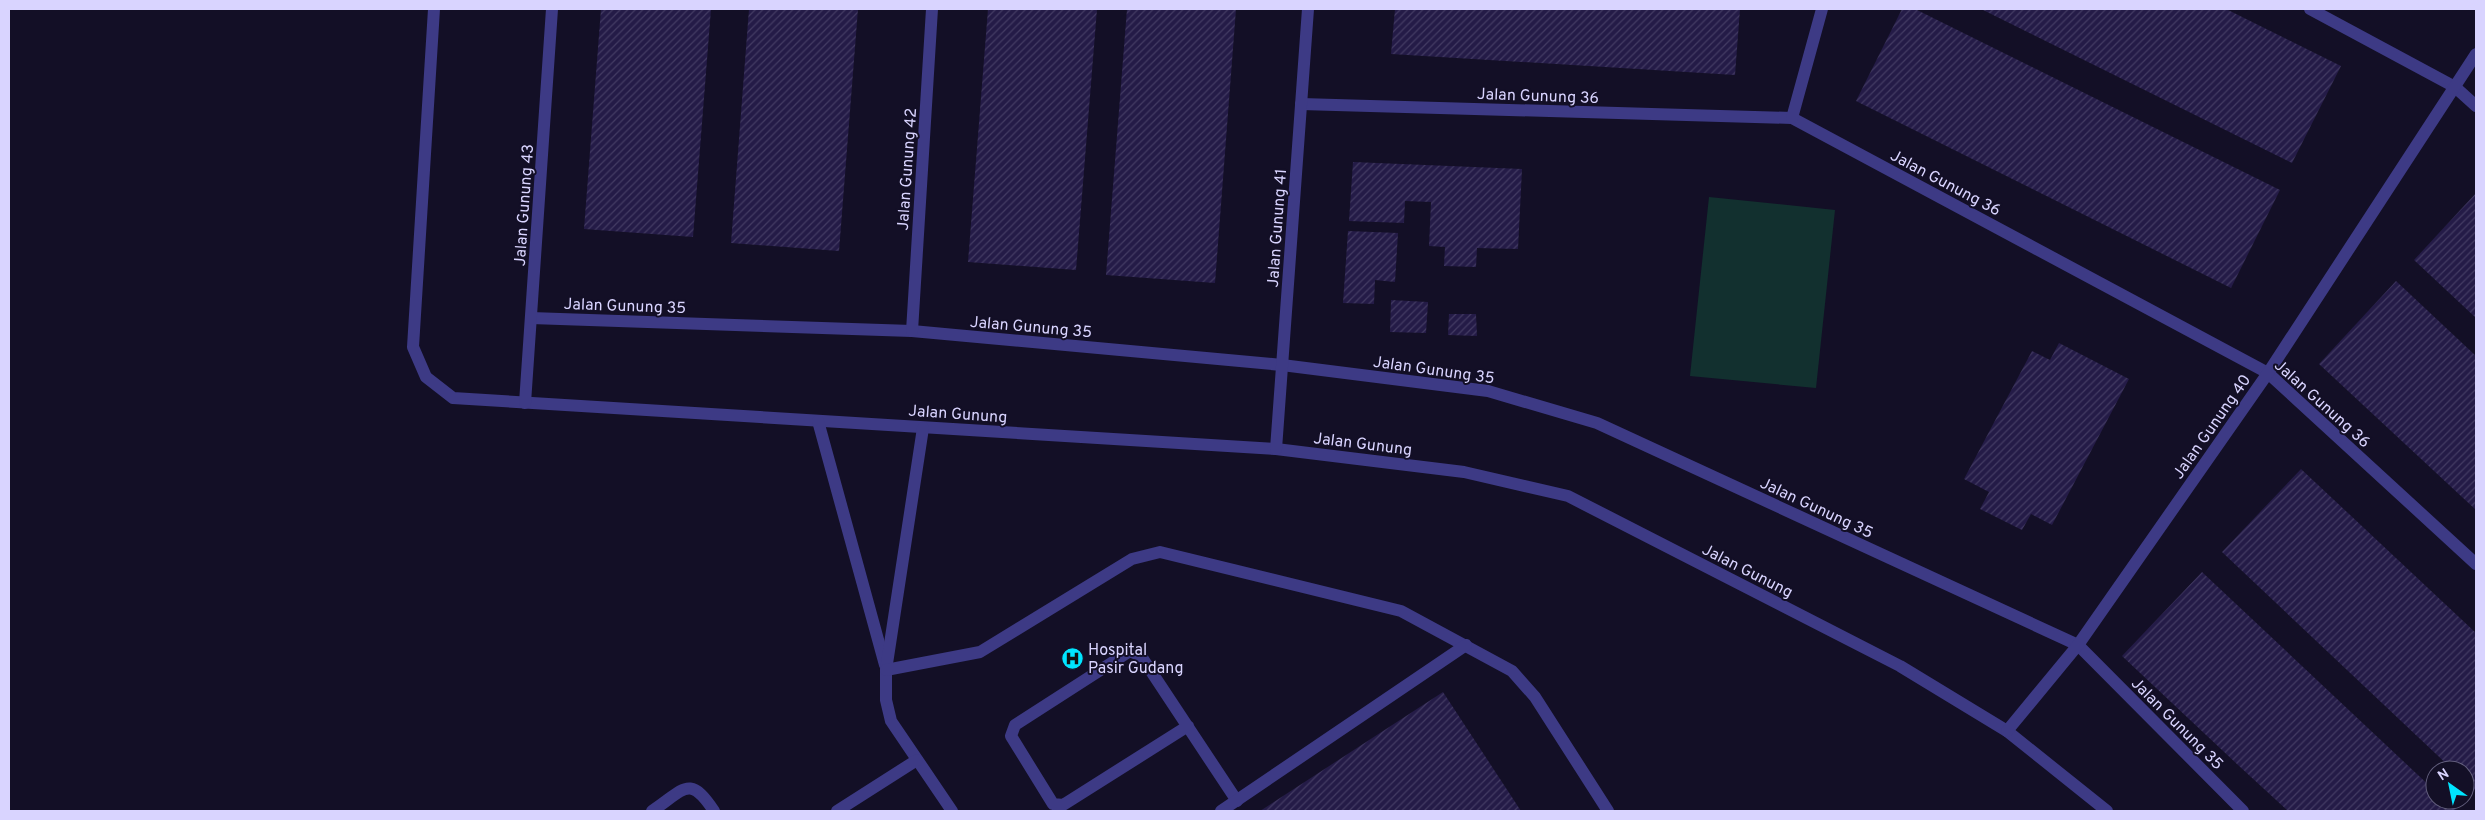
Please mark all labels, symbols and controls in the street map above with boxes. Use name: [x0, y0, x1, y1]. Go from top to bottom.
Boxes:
street label: Jalan Gunung 36: [1477, 85, 1599, 109]
street label: Jalan Gunung 42: [894, 107, 922, 231]
street label: Jalan Gunung 43: [511, 143, 539, 267]
street label: Jalan Gunung 36: [1886, 146, 2004, 221]
street label: Jalan Gunung 41: [1264, 168, 1292, 288]
street label: Jalan Gunung 35: [563, 295, 687, 319]
street label: Jalan Gunung 35: [969, 313, 1093, 343]
street label: Jalan Gunung 35: [1372, 353, 1496, 389]
street label: Jalan Gunung 36: [2270, 356, 2374, 453]
street label: Jalan Gunung 40: [2169, 371, 2256, 483]
street label: Jalan Gunung: [908, 402, 1008, 428]
street label: Jalan Gunung: [1312, 429, 1413, 461]
street label: Jalan Gunung 35: [1756, 474, 1876, 544]
street label: Jalan Gunung: [1698, 540, 1796, 603]
place label: Hospital Pasir Gudang: [1088, 641, 1184, 679]
hospital icon: Hospital Pasir Gudang: [1060, 646, 1084, 670]
street label: Jalan Gunung 35: [2126, 674, 2227, 775]
north arrow: [2425, 760, 2475, 810]
text: N: [2435, 765, 2453, 785]

